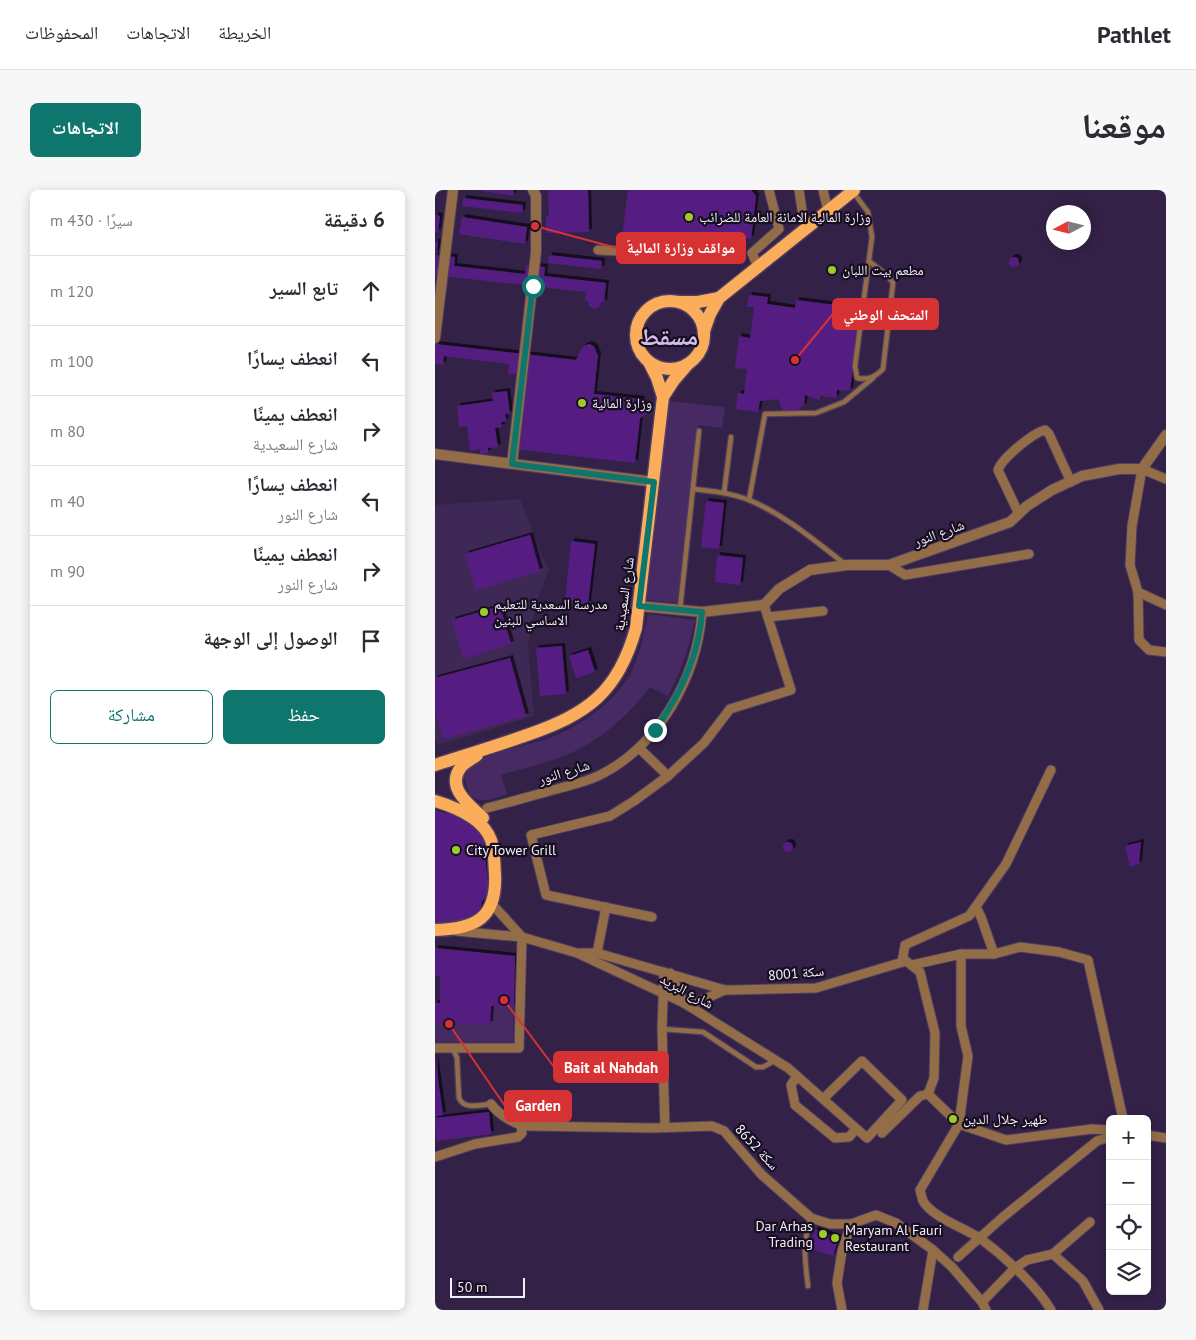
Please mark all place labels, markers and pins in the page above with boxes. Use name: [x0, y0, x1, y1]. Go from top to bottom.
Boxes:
place label: وزارة المالية الامانة العامة للضرائب: [699, 208, 871, 226]
marker: وزارة المالية الامانة العامة للضرائب: [683, 211, 695, 223]
callout: َمواقف وزارة المالية: [617, 233, 745, 263]
place label: مطعم بيت اللبان: [842, 261, 924, 280]
marker: مطعم بيت اللبان: [826, 264, 838, 276]
callout: المتحف الوطني: [833, 299, 938, 329]
place label: وزارة المالية: [592, 394, 652, 412]
marker: وزارة المالية: [576, 397, 588, 409]
place label: مدرسة السعدية للتعليم الاساسي للبنين: [494, 595, 608, 632]
marker: مدرسة السعدية للتعليم الاساسي للبنين: [478, 606, 490, 618]
place label: City Tower Grill: [466, 841, 556, 859]
marker: City Tower Grill: [450, 844, 462, 856]
callout: Bait al Nahdah: [554, 1052, 668, 1082]
callout: Garden: [505, 1091, 571, 1121]
place label: طهير جلال الدين: [963, 1110, 1047, 1128]
marker: طهير جلال الدين: [947, 1113, 959, 1125]
place label: Dar Arhas Trading: [755, 1217, 813, 1251]
place label: Maryam Al Fauri Restaurant: [845, 1221, 942, 1255]
marker: Dar Arhas Trading: [817, 1228, 829, 1240]
marker: Maryam Al Fauri Restaurant: [829, 1232, 841, 1244]

